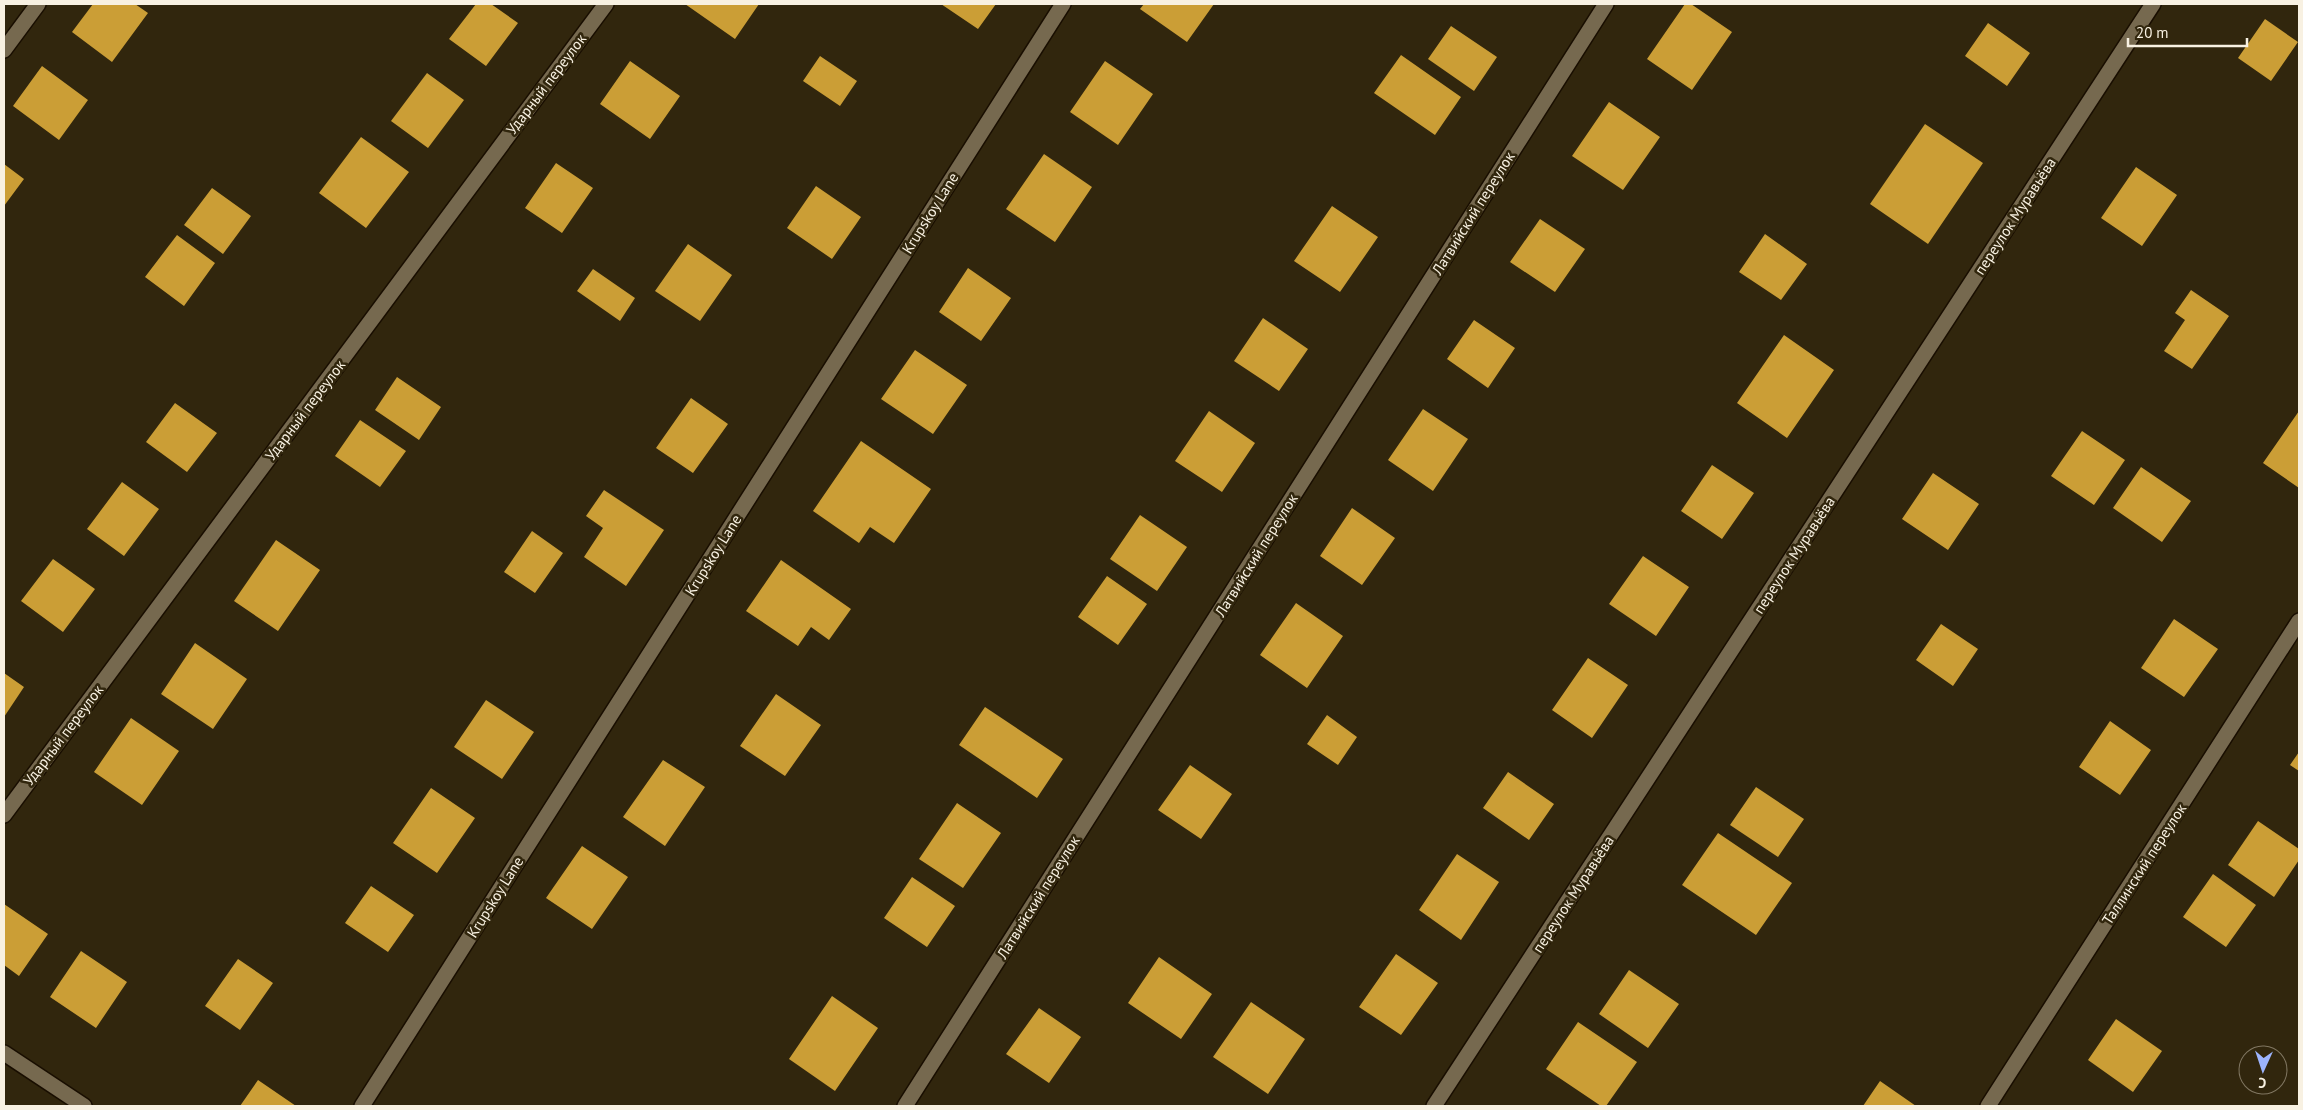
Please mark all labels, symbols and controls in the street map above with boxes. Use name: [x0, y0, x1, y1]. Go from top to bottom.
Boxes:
scale bar: [2128, 15, 2247, 47]
text: 20 m: [2136, 23, 2169, 42]
street label: Ударный переулок: [502, 29, 591, 138]
street label: Латвийский переулок: [1427, 147, 1519, 279]
street label: переулок Муравьёва: [1970, 154, 2060, 278]
street label: Krupskoy Lane: [897, 169, 963, 257]
street label: Ударный переулок: [261, 355, 350, 464]
street label: Латвийский переулок: [1210, 489, 1302, 621]
street label: переулок Муравьёва: [1749, 493, 1839, 617]
street label: Krupskoy Lane: [680, 511, 746, 599]
street label: Ударный переулок: [19, 680, 108, 789]
street label: Таллинский переулок: [2098, 799, 2191, 928]
street label: Латвийский переулок: [992, 831, 1084, 963]
street label: переулок Муравьёва: [1528, 832, 1618, 956]
street label: Krupskoy Lane: [462, 853, 528, 941]
north arrow: [2238, 1045, 2288, 1095]
text: С: [2258, 1074, 2267, 1092]

